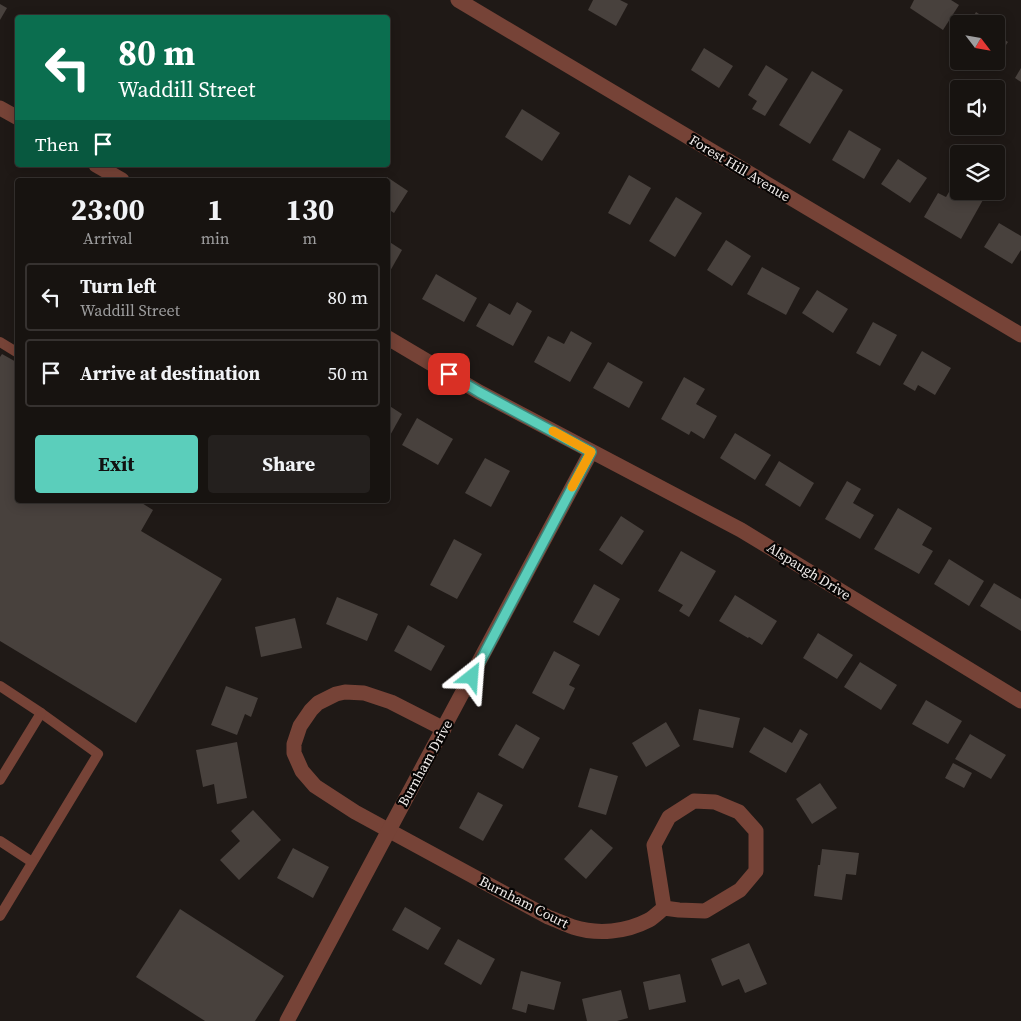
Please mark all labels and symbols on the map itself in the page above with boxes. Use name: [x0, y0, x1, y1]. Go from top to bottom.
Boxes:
north arrow: [950, 15, 1005, 70]
street label: Forest Hill Avenue: [686, 130, 794, 206]
pin: [428, 353, 470, 395]
street label: Alspaugh Drive: [763, 537, 855, 605]
position arrow: [445, 650, 497, 702]
street label: Burnham Drive: [393, 716, 457, 810]
street label: Burnham Court: [476, 871, 572, 933]

